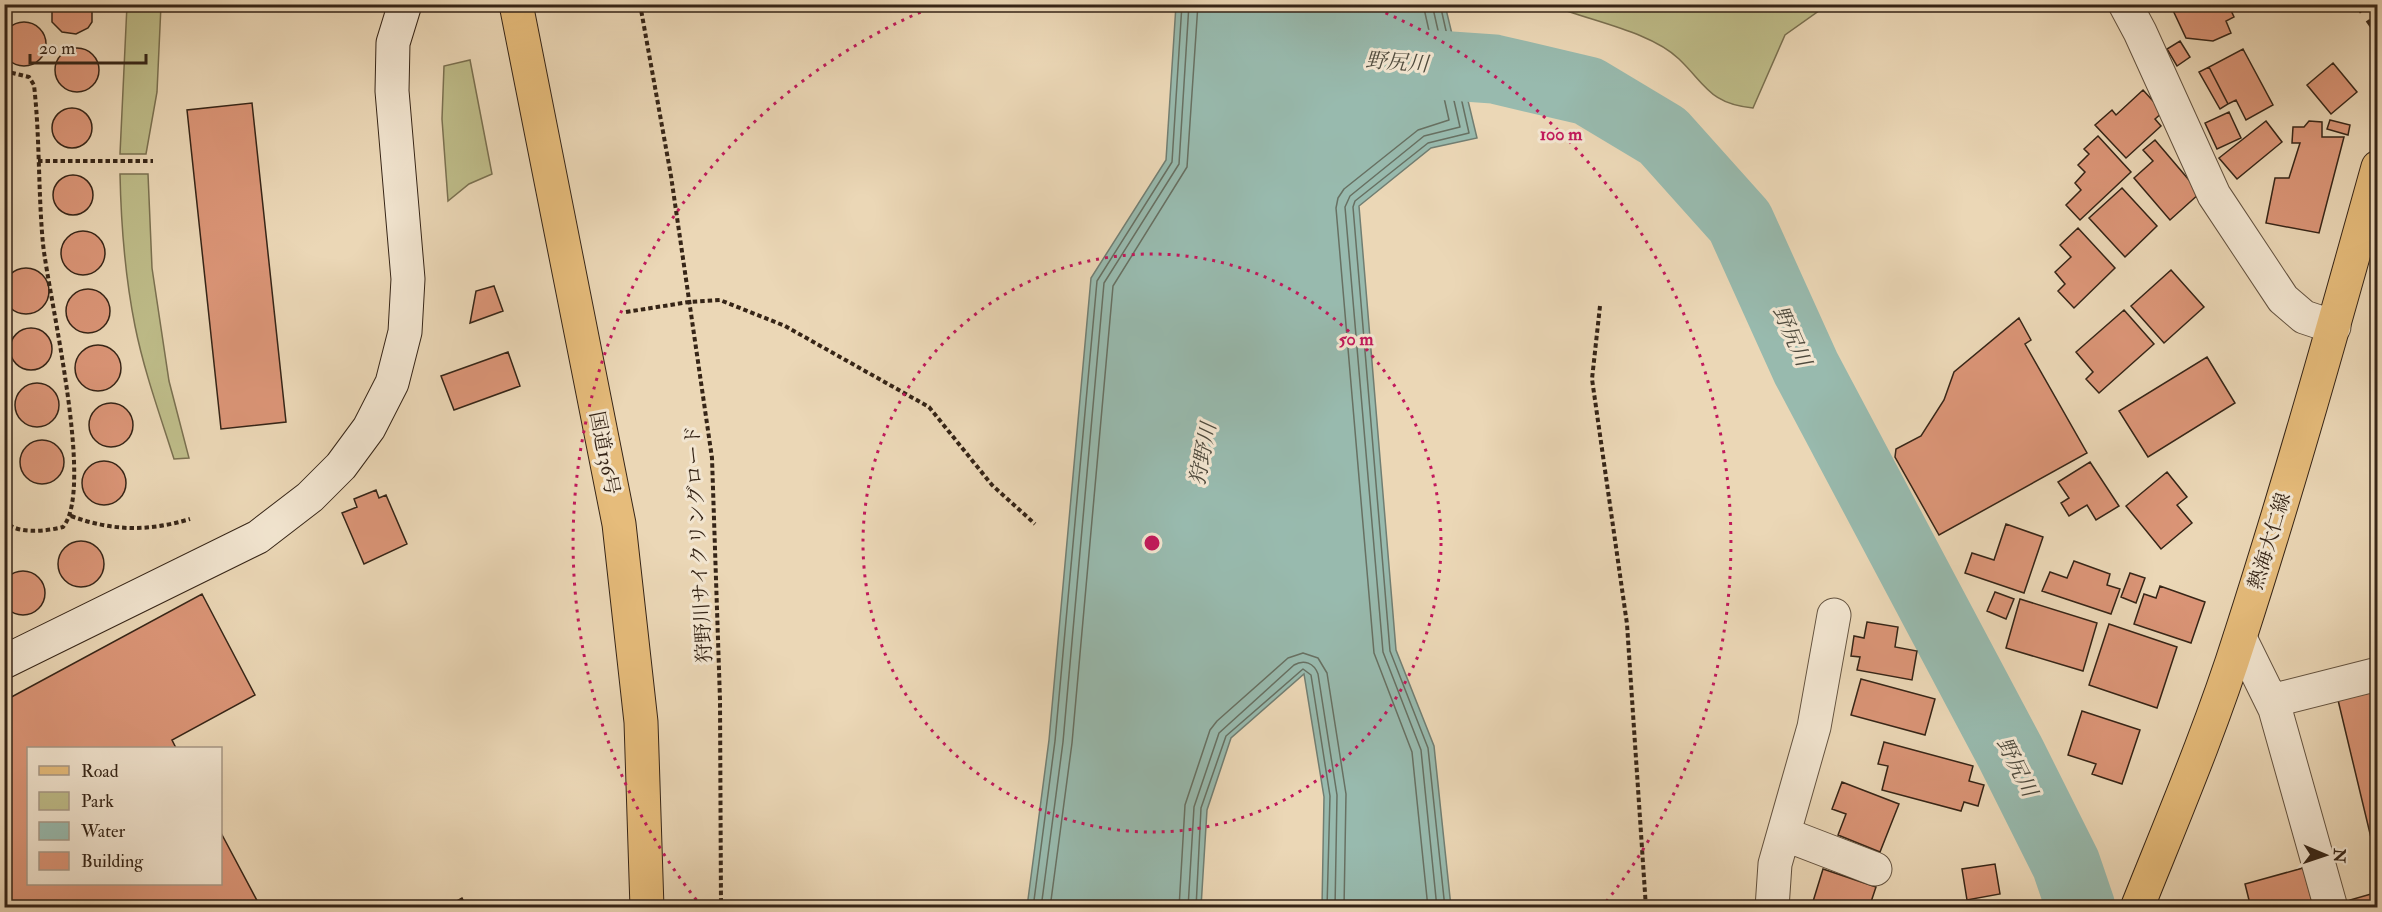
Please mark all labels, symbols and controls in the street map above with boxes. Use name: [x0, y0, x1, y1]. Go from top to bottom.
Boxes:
scale bar: [30, 27, 146, 65]
text: 20 m: [39, 37, 75, 60]
water label: 野尻川: [1365, 47, 1431, 78]
text: 100 m: [1540, 123, 1583, 146]
water label: 野尻川: [1766, 302, 1818, 372]
text: 50 m: [1339, 328, 1374, 351]
street label: 国道136号: [584, 409, 625, 497]
water label: 狩野川: [1184, 419, 1223, 488]
street label: 狩野川サイクリングロード: [680, 425, 717, 663]
street label: 熱海大仁線: [2243, 490, 2296, 593]
centre of rings: [1142, 533, 1162, 553]
water label: 野尻川: [1990, 733, 2044, 803]
legend: [27, 747, 222, 885]
text: Road: [81, 760, 119, 783]
text: Park: [81, 790, 114, 813]
text: Water: [80, 820, 125, 843]
north arrow: [2295, 825, 2355, 885]
text: N: [2329, 847, 2349, 864]
text: Building: [81, 850, 144, 873]

